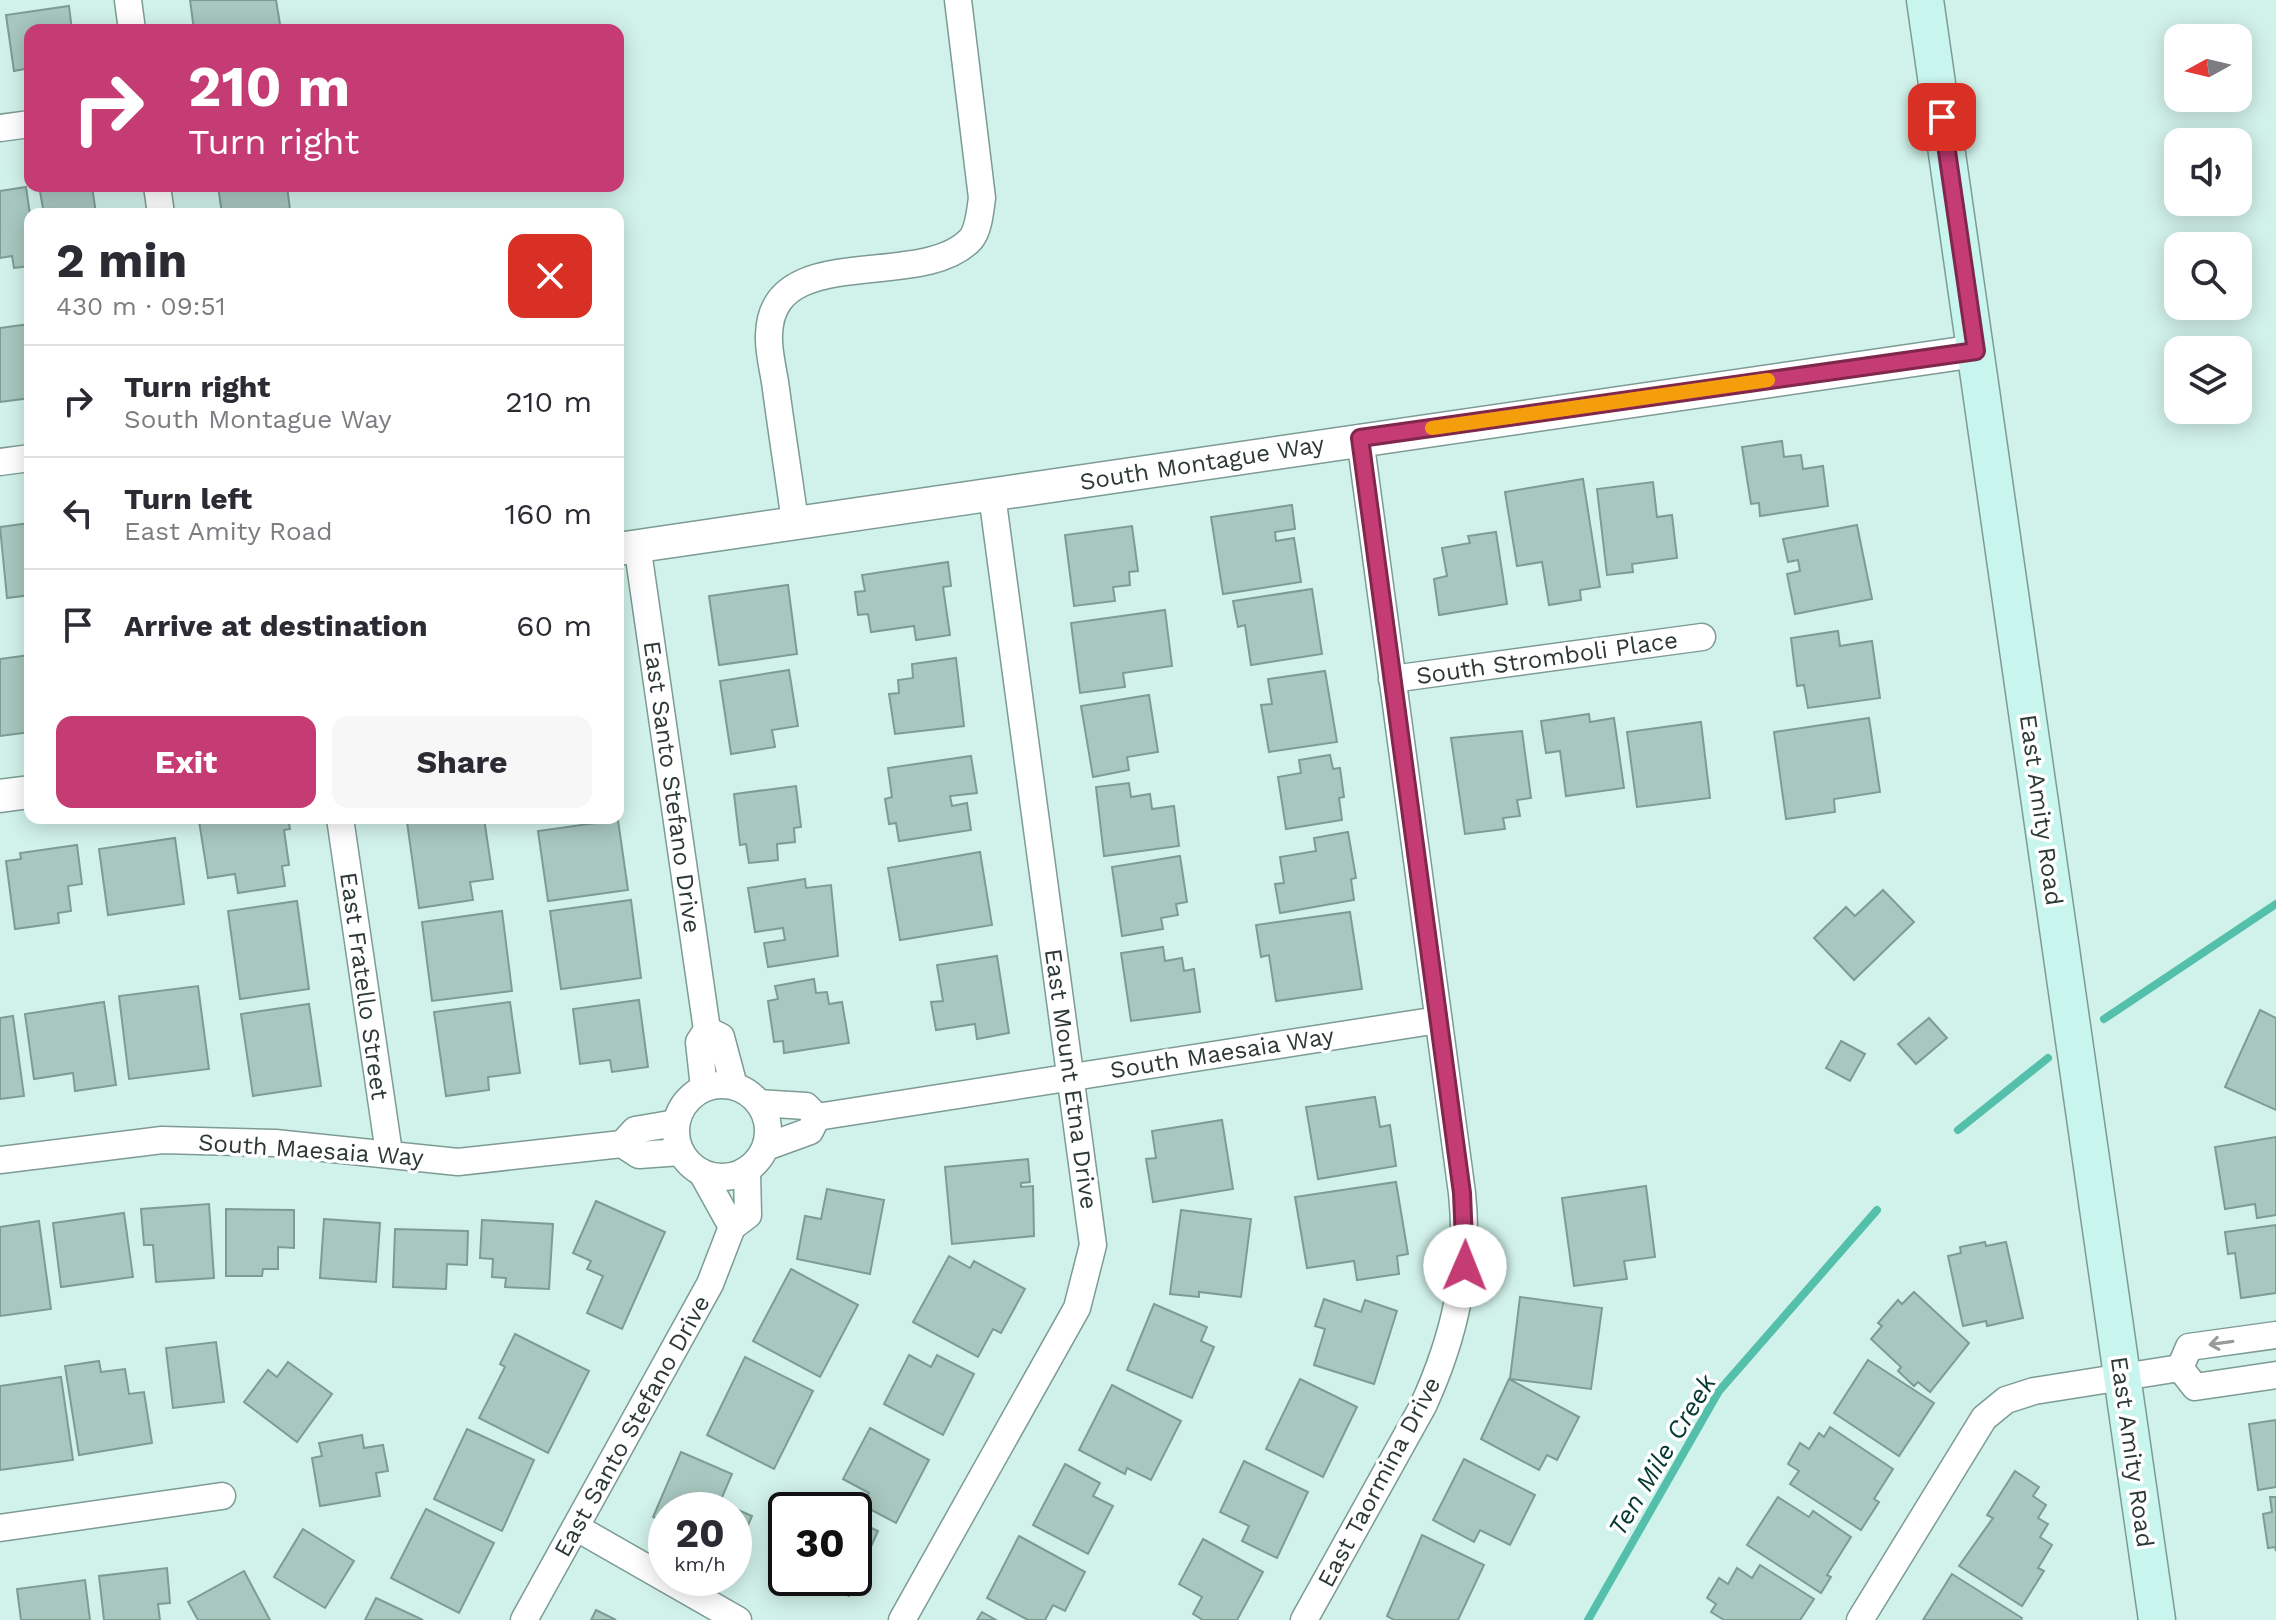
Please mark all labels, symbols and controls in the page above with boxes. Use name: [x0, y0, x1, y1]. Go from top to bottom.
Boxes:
north arrow: [2164, 24, 2252, 112]
map controls: [2164, 24, 2252, 424]
text: 210 m: [188, 54, 350, 120]
icon: right: [56, 56, 160, 160]
pin: [1908, 83, 1976, 151]
icon: arrive: [1920, 95, 1964, 139]
text: Turn right: [188, 121, 359, 163]
button: sound: [2164, 128, 2252, 216]
text: 2 min: [56, 232, 187, 289]
button: search: [2164, 232, 2252, 320]
button: close: [508, 234, 592, 318]
text: 430 m · 09:51: [56, 291, 226, 321]
button: layers: [2164, 336, 2252, 424]
text: Turn right: [124, 369, 270, 404]
icon: right: [56, 379, 100, 423]
text: 210 m: [505, 384, 592, 419]
text: South Montague Way: [124, 404, 392, 434]
street label: South Montague Way: [1078, 430, 1327, 496]
text: Turn left: [124, 481, 252, 516]
icon: left: [56, 491, 100, 535]
text: 160 m: [505, 496, 592, 531]
text: East Amity Road: [124, 516, 333, 546]
icon: arrive: [56, 603, 100, 647]
text: Arrive at destination: [124, 608, 428, 643]
text: 60 m: [516, 608, 592, 643]
street label: South Stromboli Place: [1414, 626, 1680, 690]
street label: East Santo Stefano Drive: [638, 639, 706, 935]
street label: East Amity Road: [2014, 713, 2068, 907]
button: Exit: [56, 716, 316, 808]
button: Share: [332, 716, 592, 808]
street label: East Fratello Street: [334, 870, 394, 1102]
street label: East Mount Etna Drive: [1039, 947, 1103, 1211]
street label: South Maesaia Way: [1108, 1021, 1336, 1085]
street label: South Maesaia Way: [197, 1128, 425, 1172]
position arrow: [1423, 1224, 1507, 1308]
street label: East Santo Stefano Drive: [548, 1290, 716, 1562]
one-way arrow: [2209, 1336, 2235, 1351]
street label: East Amity Road: [2105, 1355, 2159, 1549]
water label: Ten Mile Creek: [1602, 1368, 1722, 1541]
street label: East Taormina Drive: [1312, 1372, 1446, 1592]
speed limit sign: 30: [768, 1492, 872, 1596]
text: 20: [675, 1510, 725, 1557]
text: km/h: [674, 1552, 726, 1576]

